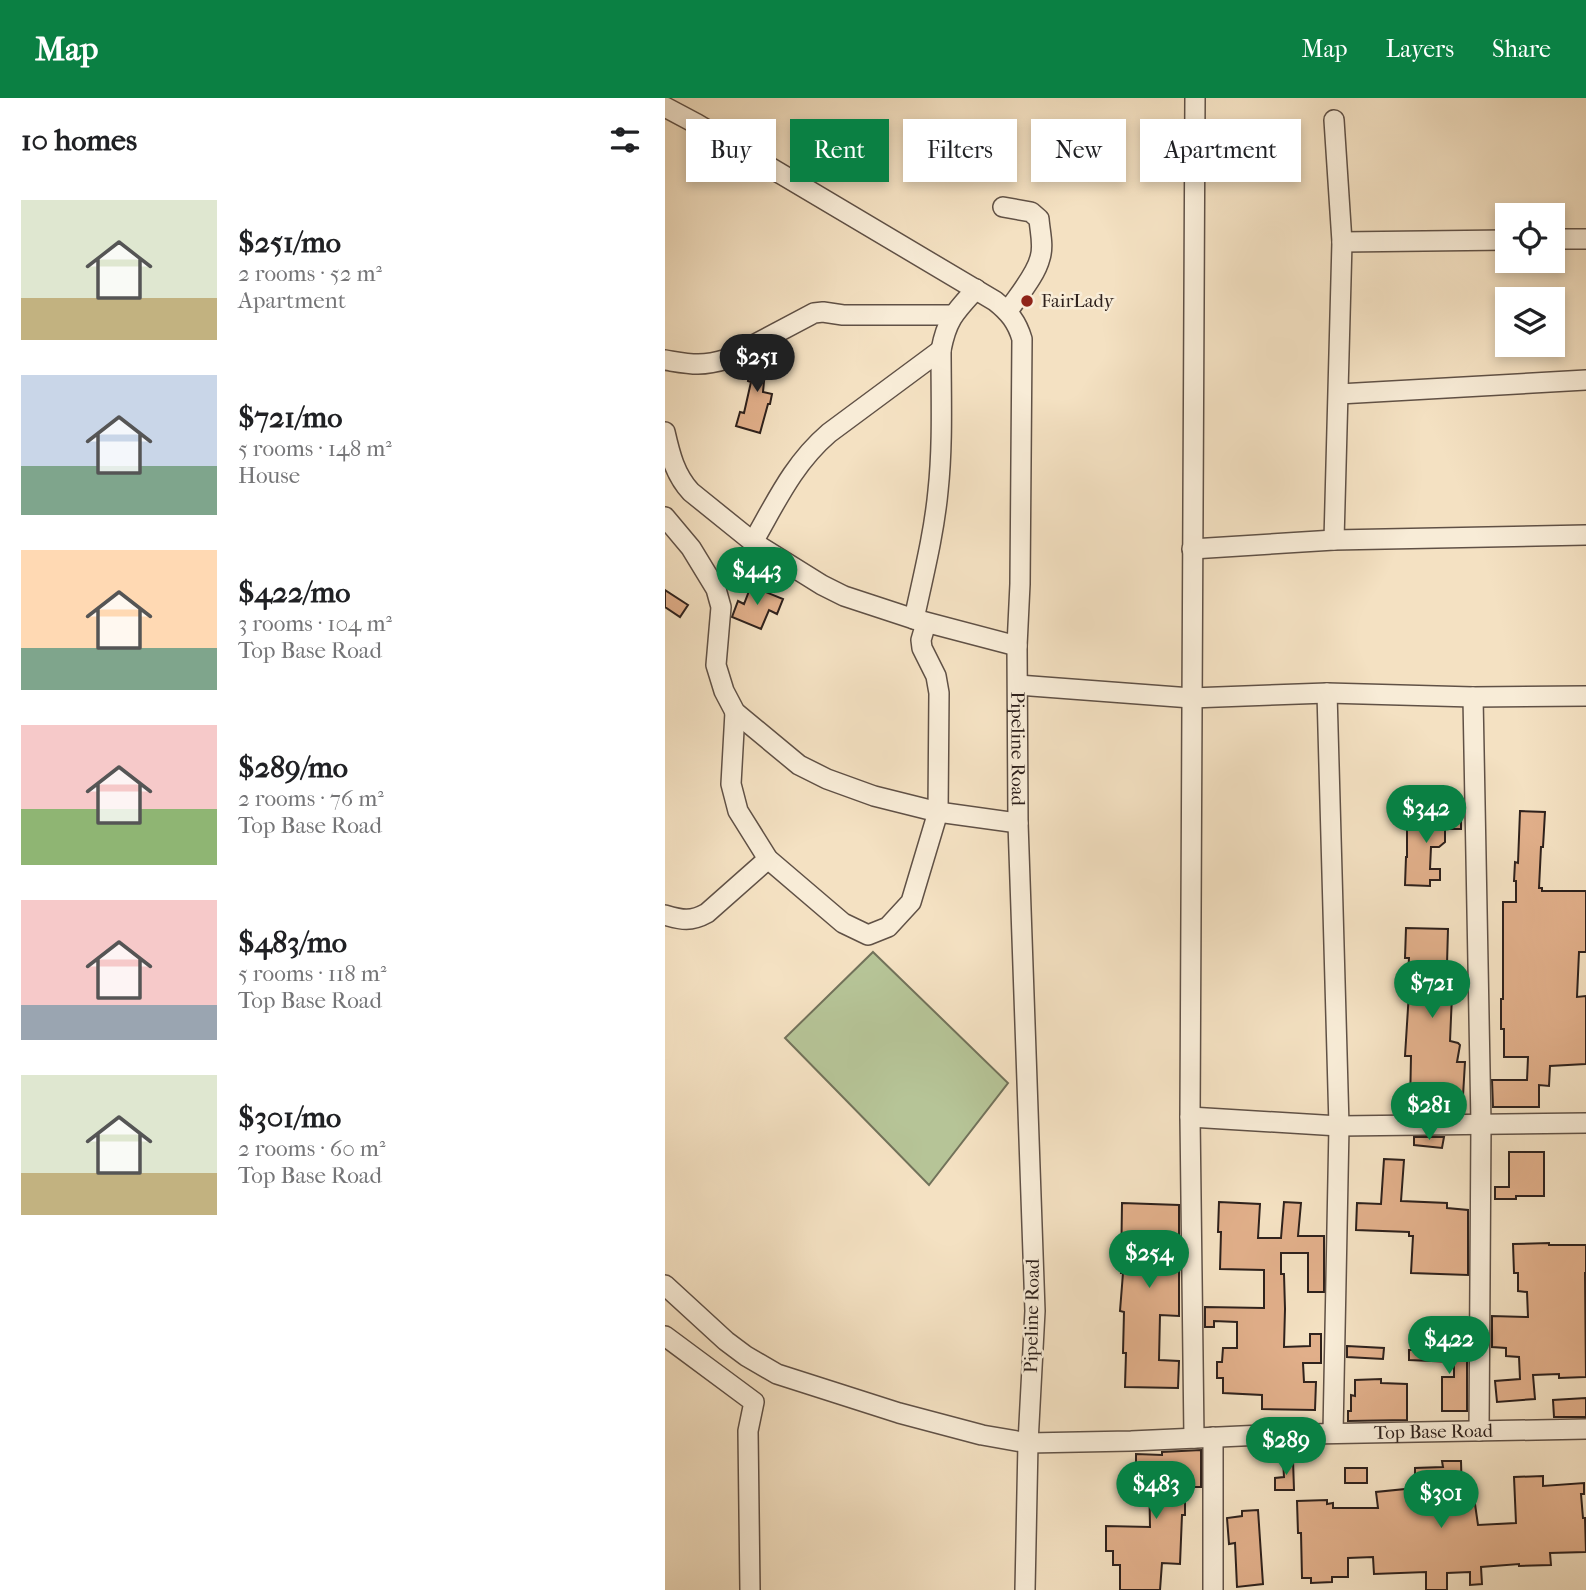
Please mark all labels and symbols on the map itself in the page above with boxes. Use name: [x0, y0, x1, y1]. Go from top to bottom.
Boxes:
place label: FairLady: [1041, 290, 1115, 312]
marker: FairLady: [1019, 293, 1035, 309]
pin: $251: [716, 334, 798, 394]
pin: $443: [716, 547, 798, 607]
street label: Pipeline Road: [1006, 691, 1029, 807]
pin: $342: [1385, 786, 1467, 845]
pin: $721: [1391, 960, 1473, 1020]
pin: $281: [1388, 1082, 1470, 1142]
pin: $254: [1108, 1230, 1190, 1290]
street label: Pipeline Road: [1020, 1258, 1044, 1373]
pin: $422: [1408, 1316, 1490, 1376]
pin: $289: [1245, 1418, 1327, 1477]
street label: Top Base Road: [1374, 1420, 1494, 1444]
pin: $483: [1115, 1462, 1197, 1521]
pin: $301: [1400, 1470, 1482, 1530]

